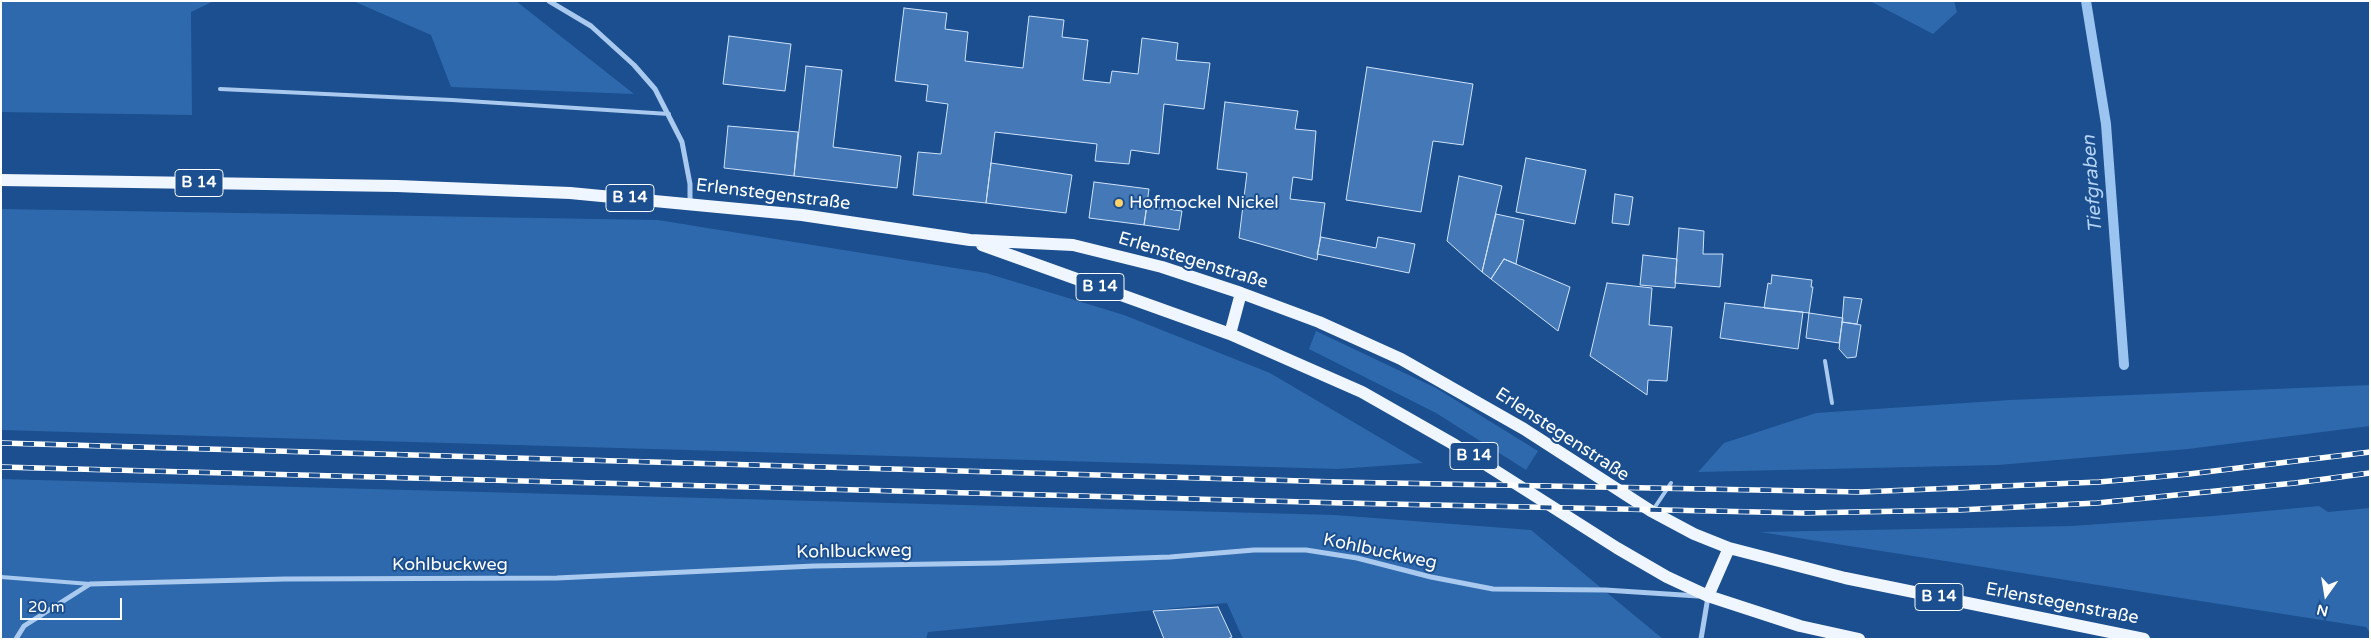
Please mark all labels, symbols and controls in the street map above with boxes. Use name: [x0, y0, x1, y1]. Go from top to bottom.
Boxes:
water label: Tiefgraben: [2078, 134, 2108, 234]
road number: B 14: [175, 170, 223, 197]
street label: Erlenstegenstraße: [695, 175, 851, 215]
road number: B 14: [606, 184, 654, 212]
place label: Hofmockel Nickel: [1129, 192, 1279, 214]
marker: Hofmockel Nickel: [1113, 197, 1125, 209]
street label: Erlenstegenstraße: [1115, 228, 1271, 294]
road number: B 14: [1076, 274, 1124, 300]
street label: Erlenstegenstraße: [1491, 384, 1633, 486]
road number: B 14: [1450, 442, 1498, 470]
street label: Kohlbuckweg: [1321, 529, 1439, 575]
street label: Kohlbuckweg: [796, 540, 912, 564]
street label: Kohlbuckweg: [392, 554, 508, 576]
north arrow: [2301, 570, 2351, 620]
street label: Erlenstegenstraße: [1984, 579, 2140, 629]
road number: B 14: [1915, 584, 1963, 610]
scale bar: [22, 588, 125, 620]
text: 20 m: [28, 598, 65, 616]
text: N: [2315, 601, 2330, 620]

